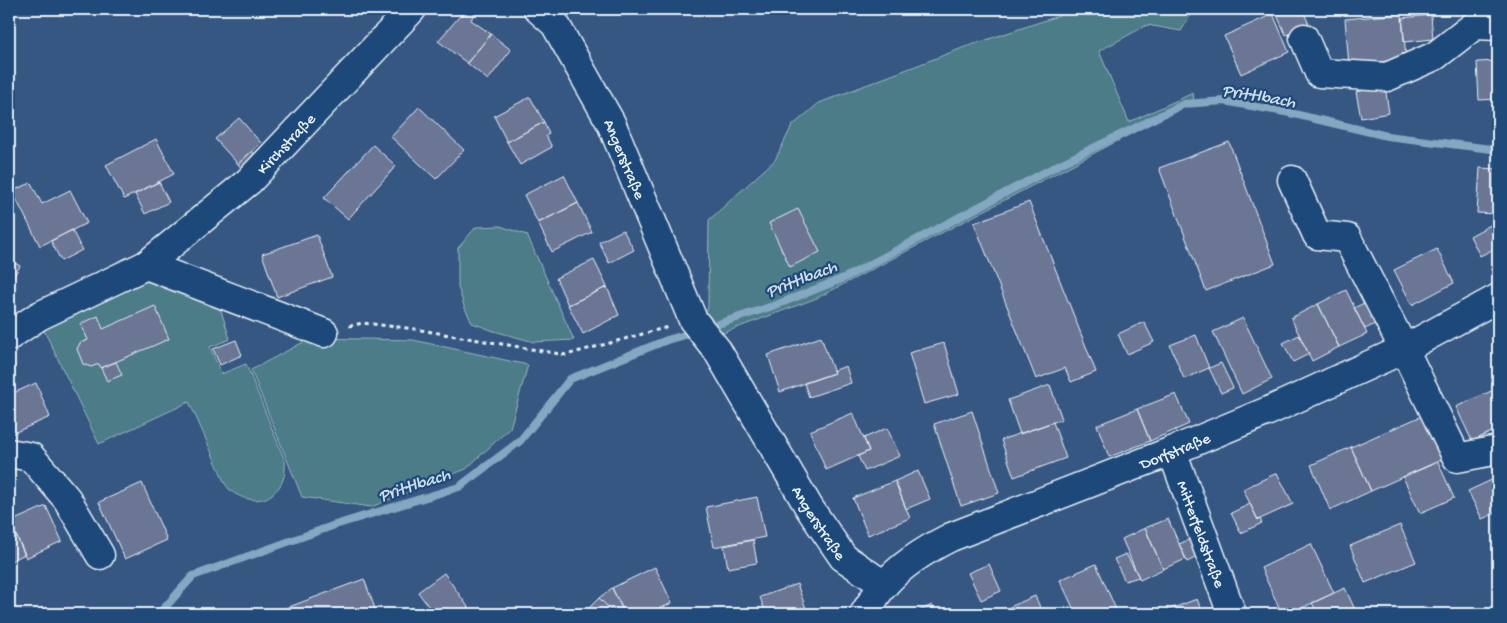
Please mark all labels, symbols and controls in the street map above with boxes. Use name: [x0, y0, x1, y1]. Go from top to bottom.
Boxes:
water label: Prittlbach: [1220, 81, 1297, 114]
street label: Kirchstraße: [254, 110, 322, 180]
street label: Angerstraße: [597, 117, 648, 204]
water label: Prittlbach: [764, 257, 841, 303]
street label: Dorfstraße: [1137, 430, 1214, 476]
water label: Prittlbach: [376, 465, 454, 508]
street label: Mitterfeldstraße: [1171, 479, 1228, 592]
street label: Angerstraße: [786, 484, 849, 566]

